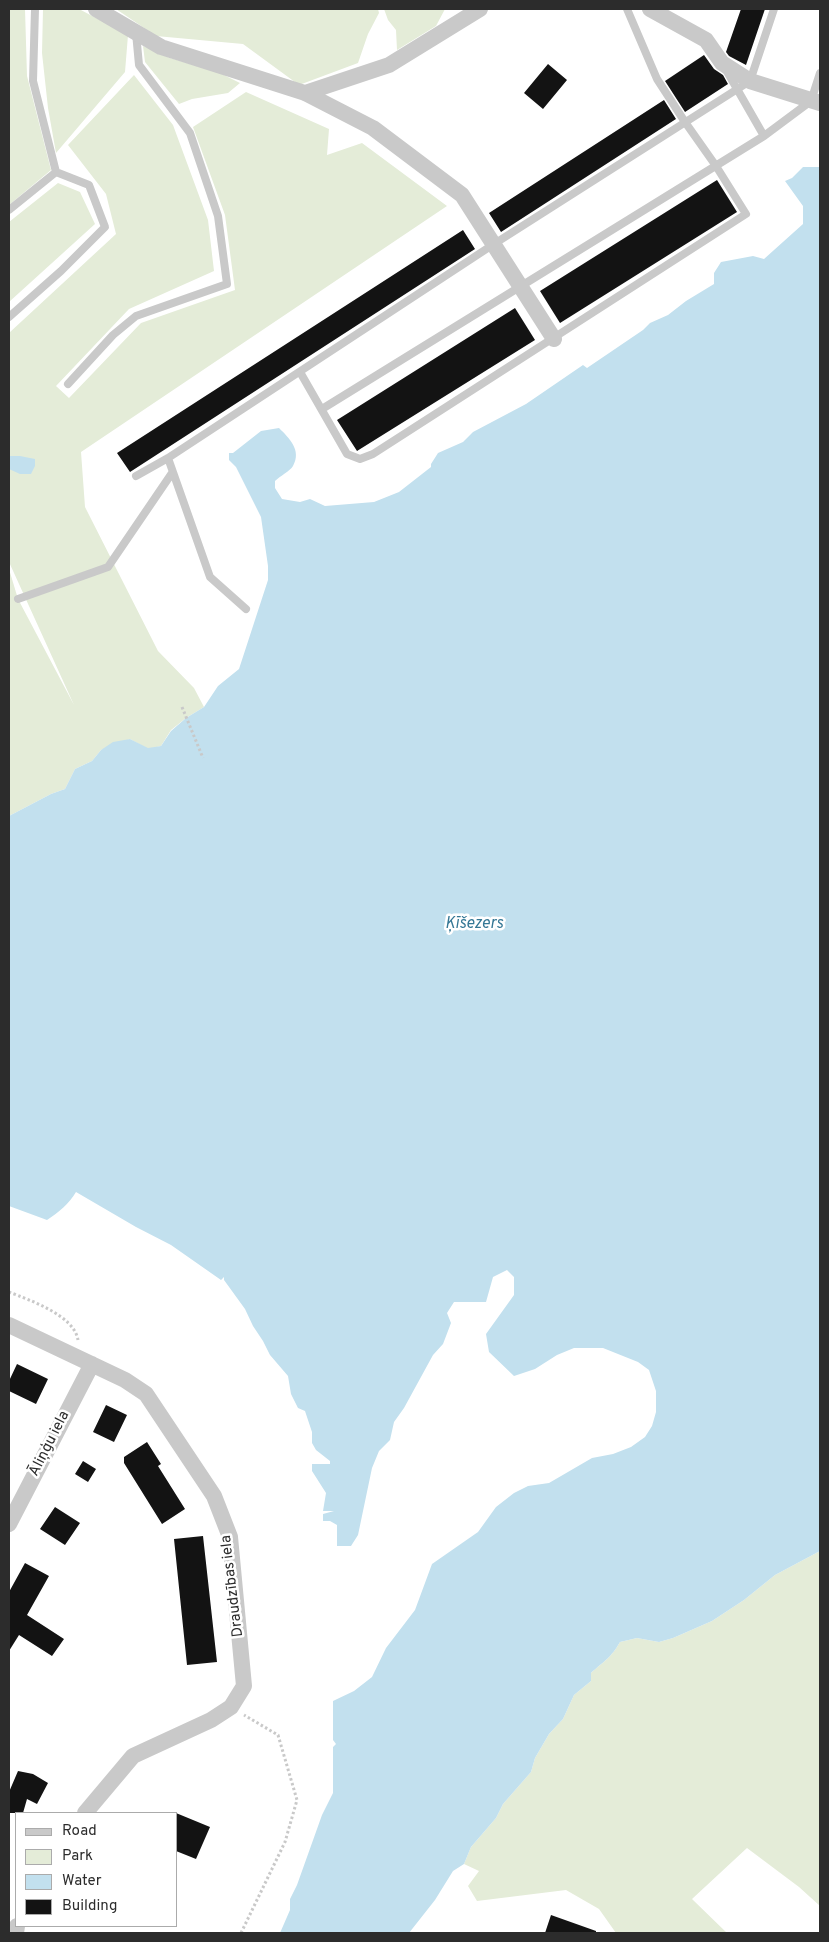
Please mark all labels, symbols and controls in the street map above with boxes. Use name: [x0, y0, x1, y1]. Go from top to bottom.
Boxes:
water label: Ķīšezers: [445, 915, 503, 935]
street label: Āliņģu iela: [26, 1408, 74, 1480]
street label: Draudzības iela: [218, 1534, 248, 1638]
legend: [15, 1812, 178, 1927]
text: Road: [62, 1822, 97, 1841]
text: Park: [62, 1847, 93, 1866]
text: Water: [62, 1872, 101, 1891]
text: Building: [62, 1897, 117, 1916]

